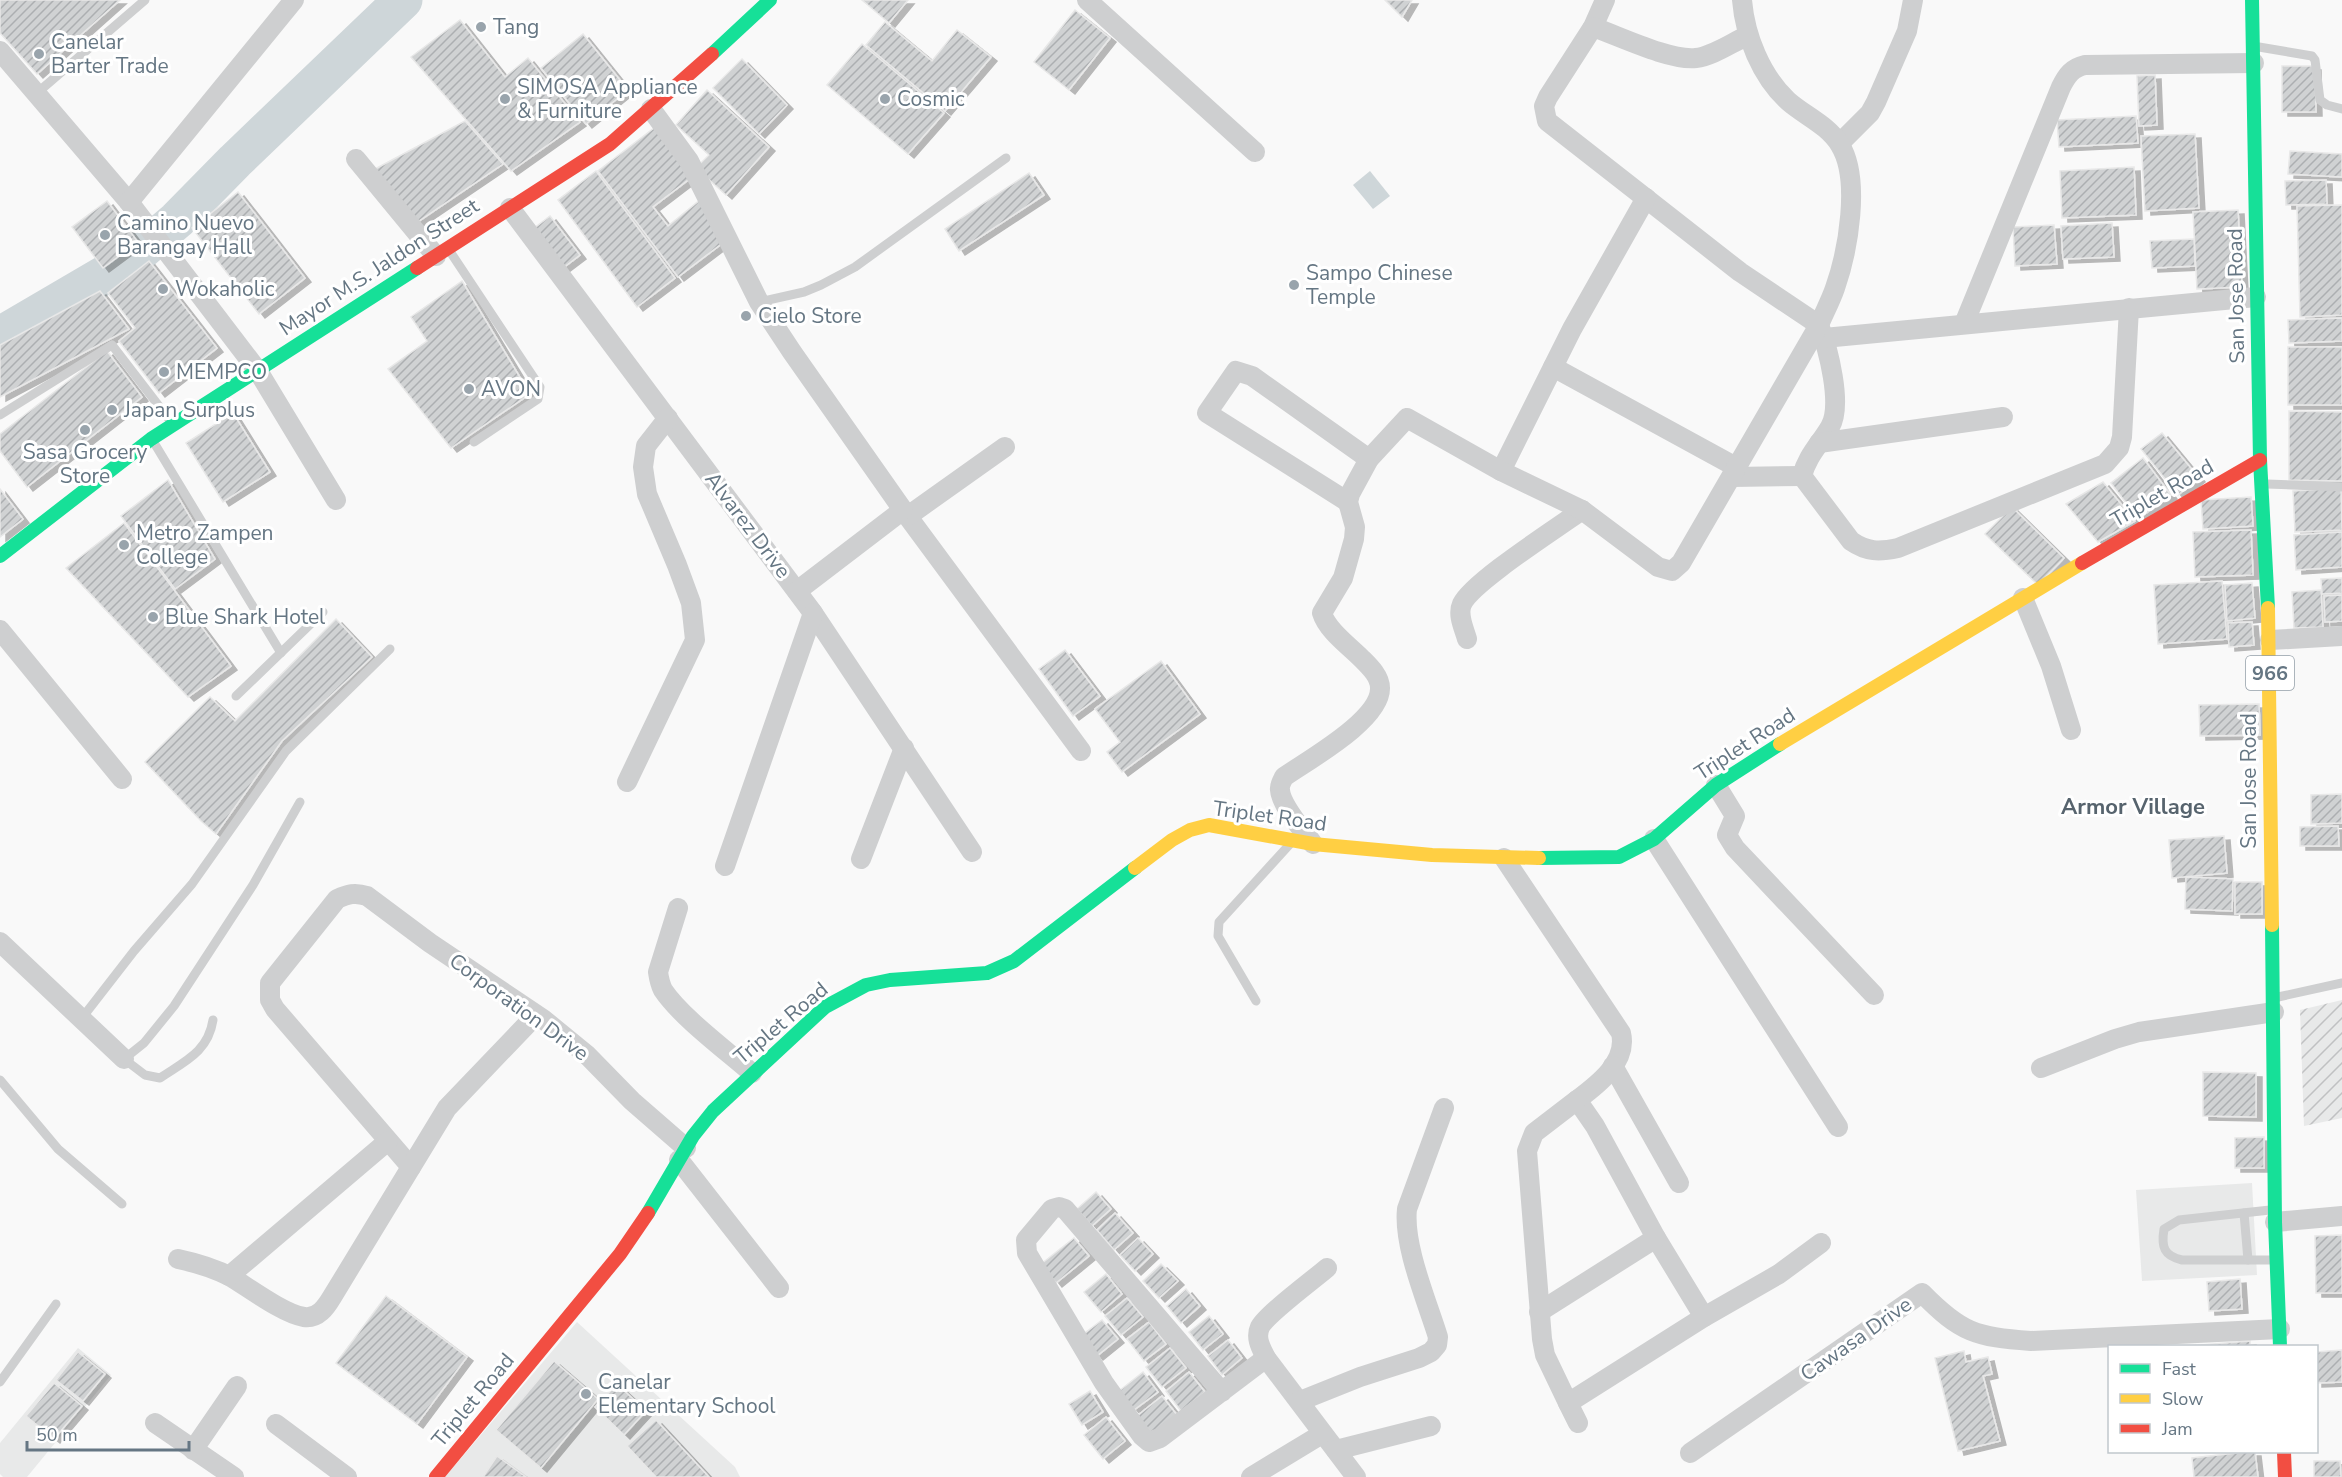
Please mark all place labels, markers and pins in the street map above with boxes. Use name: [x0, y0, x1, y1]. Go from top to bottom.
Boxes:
place label: Tang: [493, 13, 539, 41]
marker: Tang: [474, 20, 488, 34]
place label: Canelar Barter Trade: [51, 28, 169, 80]
marker: Canelar Barter Trade: [32, 47, 46, 61]
place label: SIMOSA Appliance & Furniture: [517, 73, 698, 125]
place label: Cosmic: [897, 85, 965, 113]
marker: SIMOSA Appliance & Furniture: [498, 92, 512, 106]
marker: Cosmic: [878, 92, 892, 106]
place label: Camino Nuevo Barangay Hall: [117, 209, 254, 261]
marker: Camino Nuevo Barangay Hall: [98, 228, 112, 242]
place label: Sampo Chinese Temple: [1306, 259, 1453, 311]
place label: Wokaholic: [175, 275, 275, 303]
marker: Sampo Chinese Temple: [1287, 278, 1301, 292]
marker: Wokaholic: [156, 282, 170, 296]
place label: Cielo Store: [758, 302, 862, 330]
marker: Cielo Store: [739, 309, 753, 323]
place label: MEMPCO: [176, 358, 267, 386]
marker: MEMPCO: [157, 365, 171, 379]
place label: AVON: [481, 375, 541, 403]
marker: AVON: [462, 382, 476, 396]
place label: Japan Surplus: [123, 396, 255, 424]
marker: Japan Surplus: [105, 403, 119, 417]
marker: Sasa Grocery Store: [78, 423, 92, 437]
place label: Sasa Grocery Store: [23, 438, 148, 490]
place label: Metro Zampen College: [136, 519, 274, 571]
marker: Metro Zampen College: [117, 538, 131, 552]
place label: Blue Shark Hotel: [165, 603, 326, 631]
marker: Blue Shark Hotel: [146, 610, 160, 624]
place label: Canelar Elementary School: [598, 1368, 776, 1420]
marker: Canelar Elementary School: [579, 1387, 593, 1401]

